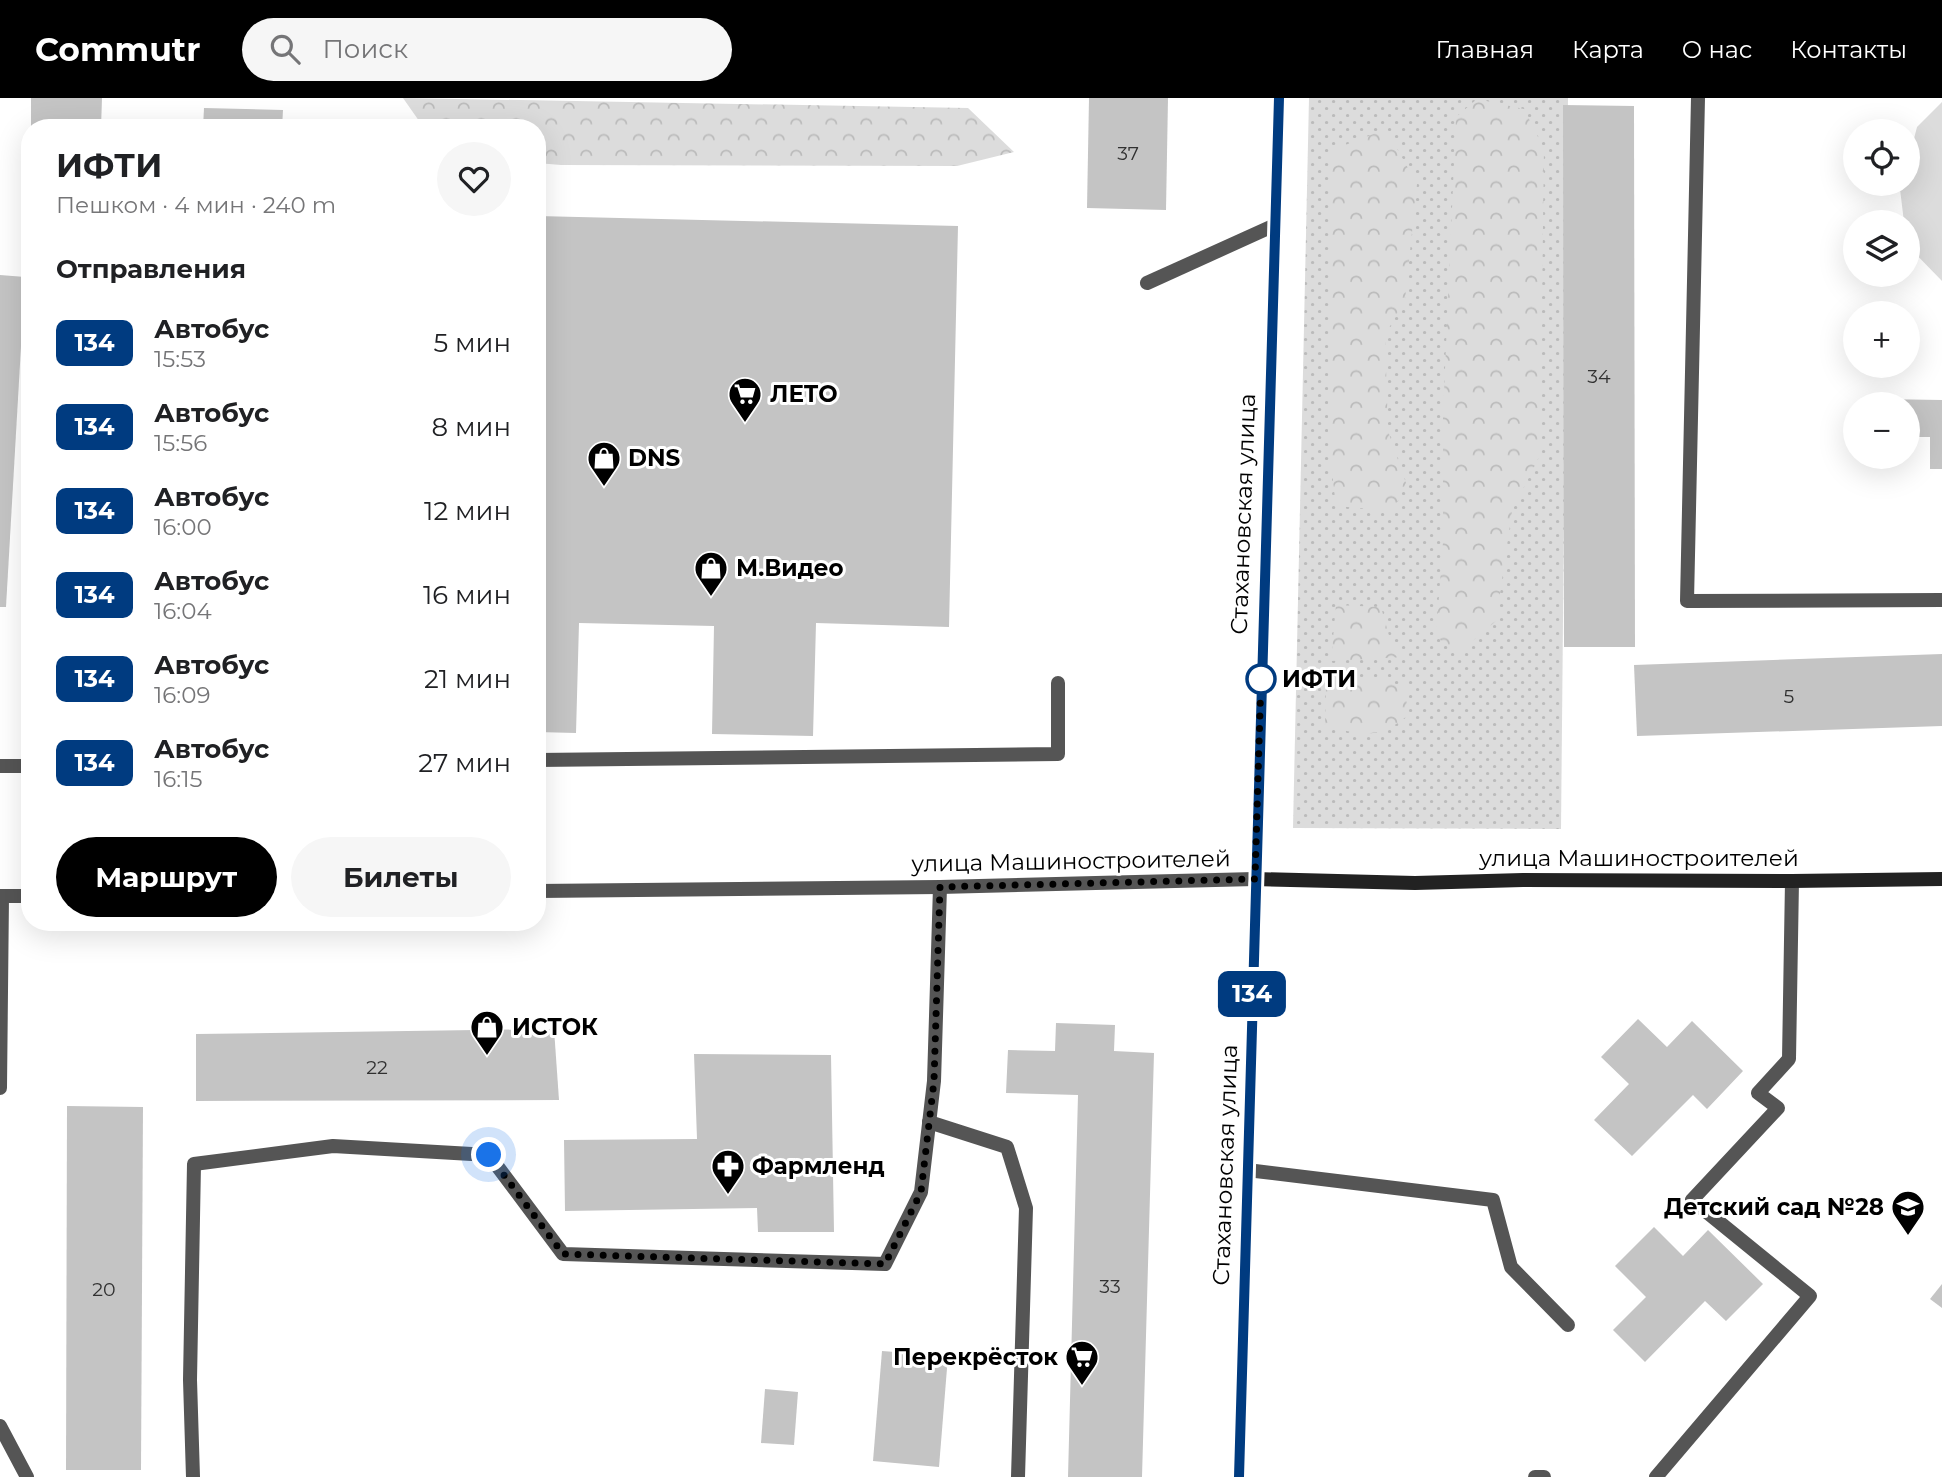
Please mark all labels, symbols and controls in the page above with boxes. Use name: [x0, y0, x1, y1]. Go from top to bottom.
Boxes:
search box: [242, 18, 732, 81]
text: Commutr: [35, 29, 200, 69]
icon: search: [266, 30, 304, 68]
text: Поиск: [322, 33, 408, 65]
text: Главная: [1436, 35, 1534, 64]
text: Карта: [1572, 35, 1644, 64]
text: О нас: [1682, 35, 1752, 64]
text: Контакты: [1790, 35, 1907, 64]
map controls: [1843, 119, 1920, 469]
button: locate: [1843, 119, 1920, 196]
button: heart: [437, 142, 511, 216]
house number: 37: [1117, 142, 1139, 165]
text: ИФТИ: [56, 145, 162, 185]
text: Пешком · 4 мин · 240 m: [56, 191, 336, 219]
button: layers: [1843, 210, 1920, 287]
text: Отправления: [56, 253, 246, 285]
button: +: [1843, 301, 1920, 378]
text: Автобус: [154, 313, 269, 345]
text: 5 мин: [433, 327, 511, 359]
text: 134: [74, 328, 115, 357]
text: 15:53: [154, 345, 206, 373]
house number: 34: [1587, 365, 1611, 388]
supermarket icon: ЛЕТО: [726, 375, 764, 424]
place label: ЛЕТО: [770, 380, 838, 408]
button: −: [1843, 392, 1920, 469]
street label: Стахановская улица: [1225, 393, 1261, 635]
text: Автобус: [154, 397, 269, 429]
text: 8 мин: [432, 411, 511, 443]
text: 134: [74, 412, 115, 441]
text: 15:56: [154, 429, 207, 457]
shop icon: DNS: [585, 439, 623, 488]
place label: DNS: [628, 444, 681, 472]
text: Автобус: [154, 481, 269, 513]
text: 12 мин: [424, 495, 511, 527]
text: 134: [74, 496, 115, 525]
text: 16:00: [154, 513, 212, 541]
shop icon: М.Видео: [692, 549, 730, 598]
place label: М.Видео: [736, 554, 844, 582]
text: Автобус: [154, 565, 269, 597]
text: 16 мин: [423, 579, 511, 611]
text: 134: [74, 580, 115, 609]
text: 16:04: [154, 597, 212, 625]
text: Автобус: [154, 649, 269, 681]
text: 21 мин: [424, 663, 511, 695]
text: 134: [74, 664, 115, 693]
marker: ИФТИ: [1246, 664, 1276, 694]
place label: ИФТИ: [1282, 665, 1356, 693]
text: 16:09: [154, 681, 210, 709]
house number: 5: [1784, 685, 1795, 708]
text: Автобус: [154, 733, 269, 765]
text: 27 мин: [418, 747, 511, 779]
text: 134: [74, 748, 115, 777]
text: 16:15: [154, 765, 203, 793]
button: Маршрут: [56, 837, 277, 917]
button: Билеты: [291, 837, 511, 917]
street label: улица Машиностроителей: [910, 844, 1231, 878]
street label: улица Машиностроителей: [1478, 844, 1799, 872]
line badge: 134: [1212, 971, 1292, 1017]
text: 134: [1232, 979, 1272, 1008]
shop icon: ИСТОК: [468, 1008, 506, 1057]
place label: ИСТОК: [512, 1013, 598, 1041]
street label: Стахановская улица: [1207, 1044, 1243, 1286]
house number: 22: [366, 1056, 388, 1079]
your location: [471, 1137, 506, 1172]
pharmacy icon: Фармленд: [709, 1147, 747, 1196]
place label: Фармленд: [752, 1152, 885, 1180]
school or university icon: Детский сад №28: [1889, 1188, 1927, 1237]
place label: Детский сад №28: [1664, 1193, 1884, 1221]
house number: 33: [1099, 1275, 1121, 1298]
house number: 20: [92, 1278, 116, 1301]
supermarket icon: Перекрёсток: [1063, 1338, 1101, 1387]
place label: Перекрёсток: [893, 1343, 1058, 1371]

